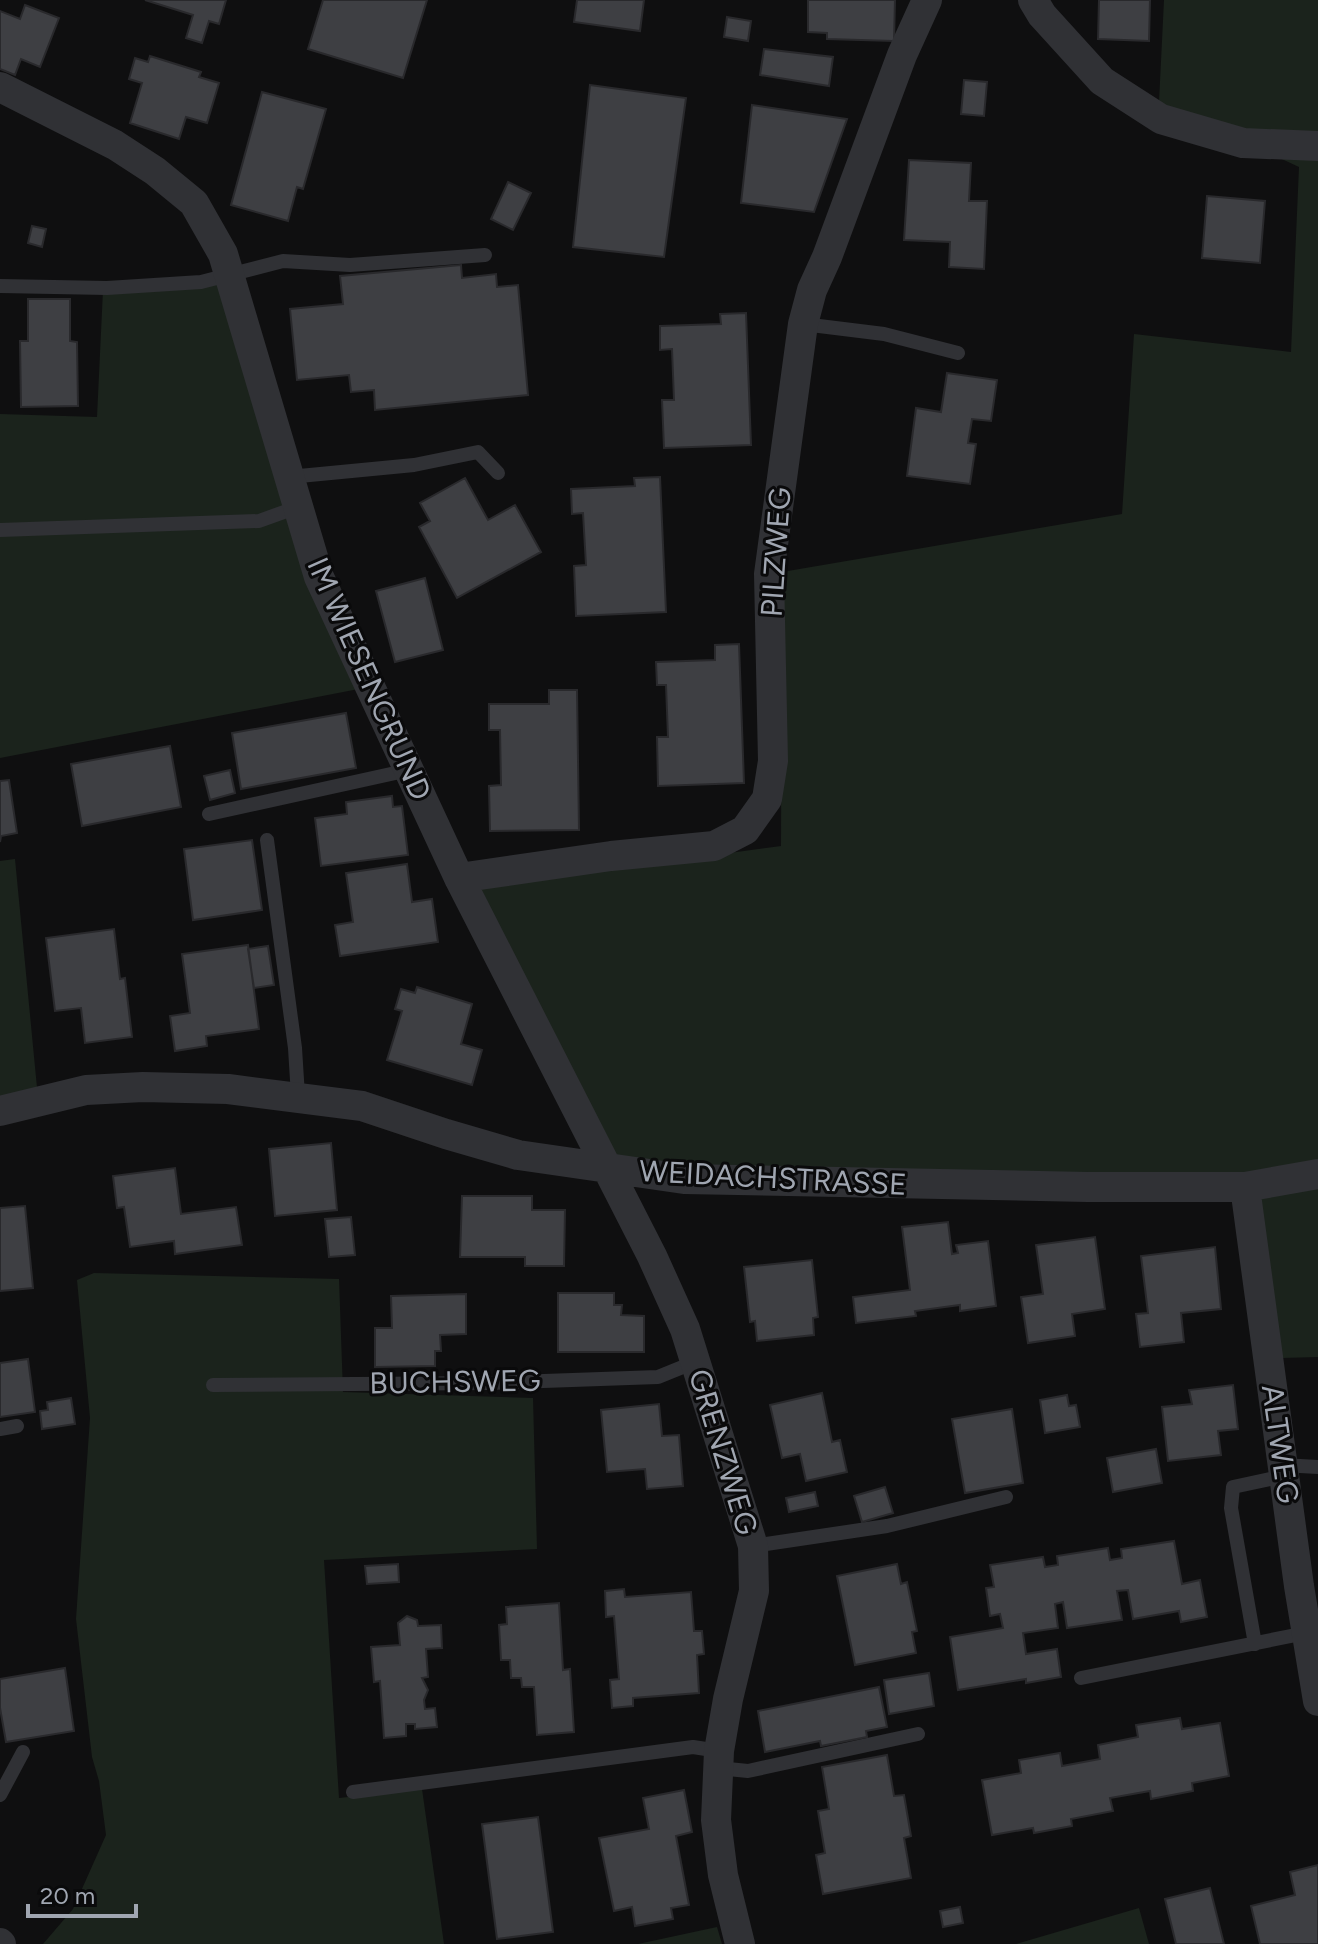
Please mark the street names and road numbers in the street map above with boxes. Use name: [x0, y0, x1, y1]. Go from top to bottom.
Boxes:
street label: PILZWEG: [753, 486, 798, 618]
street label: IM WIESENGRUND: [299, 552, 440, 806]
street label: WEIDACHSTRASSE: [638, 1152, 908, 1203]
street label: BUCHSWEG: [369, 1362, 541, 1401]
street label: GRENZWEG: [681, 1365, 766, 1539]
street label: ALTWEG: [1254, 1382, 1307, 1506]

